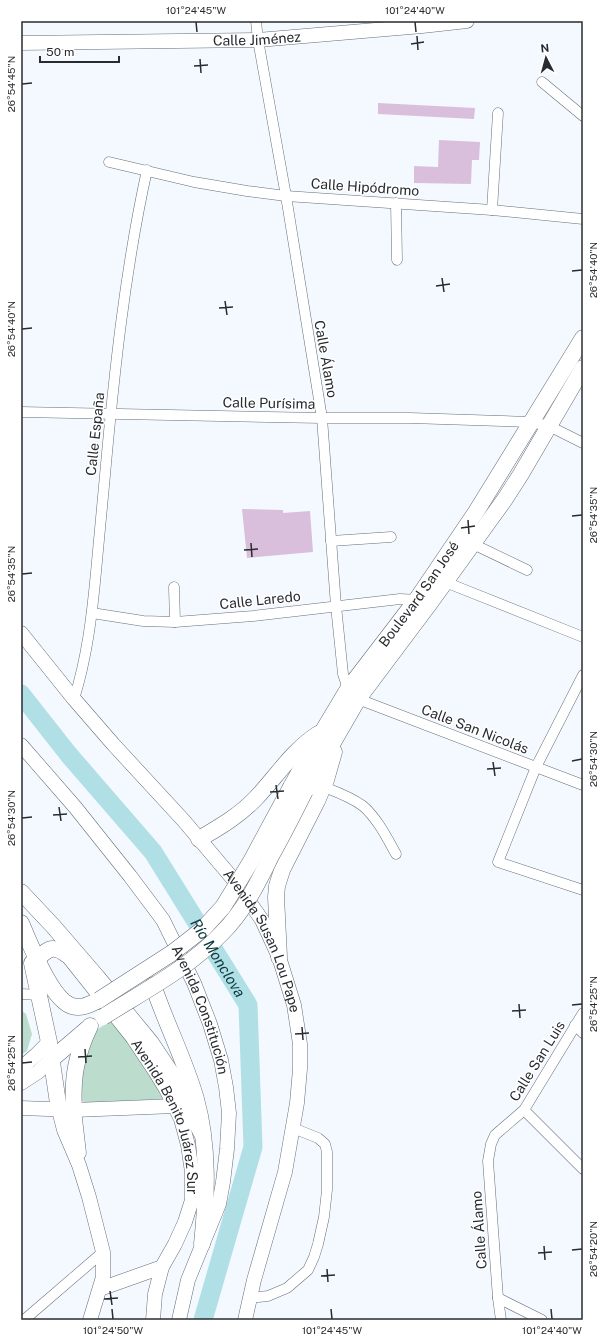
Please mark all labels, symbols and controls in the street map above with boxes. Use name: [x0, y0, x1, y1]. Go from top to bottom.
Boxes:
text: 101°24'45"W: [166, 4, 226, 16]
text: 101°24'40"W: [385, 4, 445, 16]
street label: Calle Jiménez: [213, 28, 302, 49]
scale bar: [40, 38, 119, 64]
north arrow: [526, 38, 566, 78]
text: N: [540, 42, 550, 54]
text: 50 m: [46, 45, 74, 59]
text: 26°54'45"N: [5, 56, 17, 112]
street label: Calle Hipódromo: [310, 175, 420, 199]
text: 26°54'40"N: [587, 242, 599, 298]
text: 26°54'40"N: [5, 301, 17, 357]
street label: Calle Álamo: [311, 319, 342, 399]
street label: Calle España: [83, 391, 107, 477]
street label: Calle Purísima: [222, 394, 316, 412]
text: 26°54'35"N: [587, 487, 599, 543]
street label: Boulevard San José: [375, 538, 462, 650]
text: 26°54'35"N: [5, 546, 17, 602]
street label: Calle Laredo: [219, 588, 301, 612]
street label: Calle San Nicolás: [419, 701, 531, 757]
text: 26°54'30"N: [587, 731, 599, 787]
text: 26°54'30"N: [5, 790, 17, 846]
street label: Avenida Susan Lou Pape: [220, 866, 303, 1014]
water label: Río Monclova: [188, 915, 249, 1000]
street label: Avenida Constitución: [169, 943, 231, 1075]
text: 26°54'25"N: [587, 976, 599, 1032]
street label: Calle San Luis: [506, 1018, 568, 1104]
text: 26°54'25"N: [5, 1035, 17, 1091]
street label: Avenida Benito Juárez Sur: [128, 1036, 200, 1195]
street label: Calle Álamo: [467, 1190, 490, 1270]
text: 26°54'20"N: [587, 1221, 599, 1277]
text: 101°24'50"W: [83, 1324, 143, 1336]
text: 101°24'45"W: [302, 1324, 362, 1336]
text: 101°24'40"W: [522, 1324, 582, 1336]

